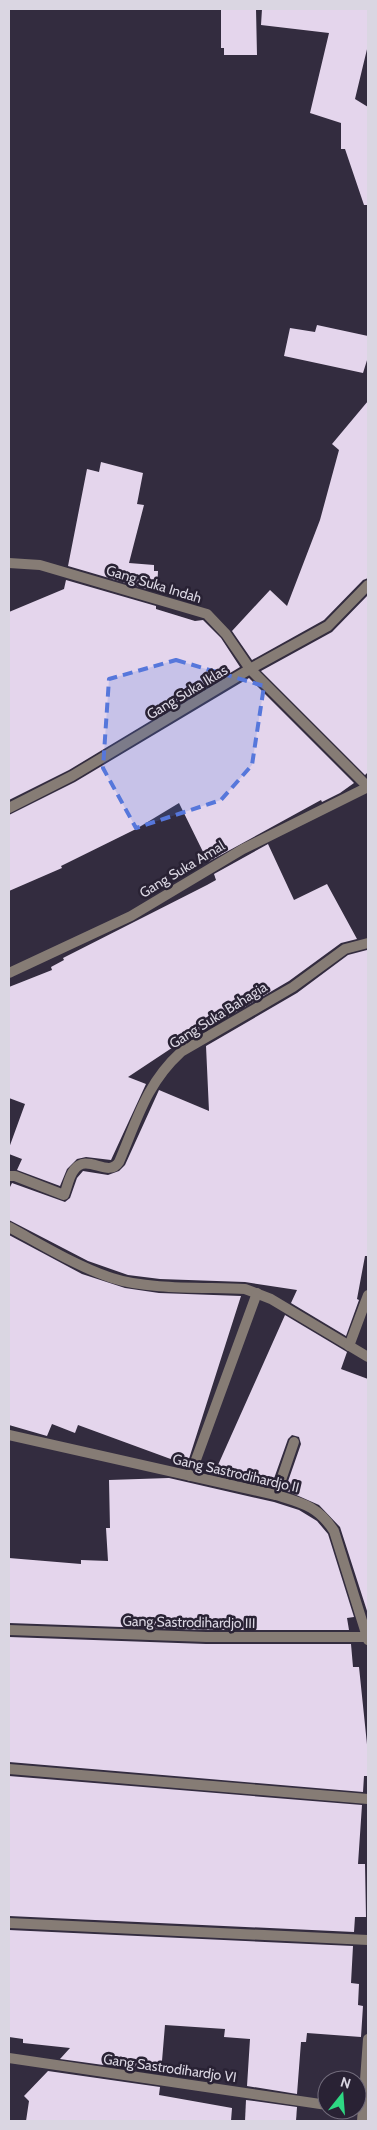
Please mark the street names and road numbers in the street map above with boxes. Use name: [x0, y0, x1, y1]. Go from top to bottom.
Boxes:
street label: Gang Suka Indah: [104, 561, 204, 607]
street label: Gang Suka Iklas: [143, 661, 231, 723]
street label: Gang Suka Amal: [136, 836, 229, 902]
street label: Gang Suka Bahagia: [166, 978, 270, 1052]
street label: Gang Sastrodihardjo II: [171, 1450, 301, 1496]
street label: Gang Sastrodihardjo III: [122, 1612, 256, 1632]
street label: Gang Sastrodihardjo VI: [102, 2050, 238, 2086]

